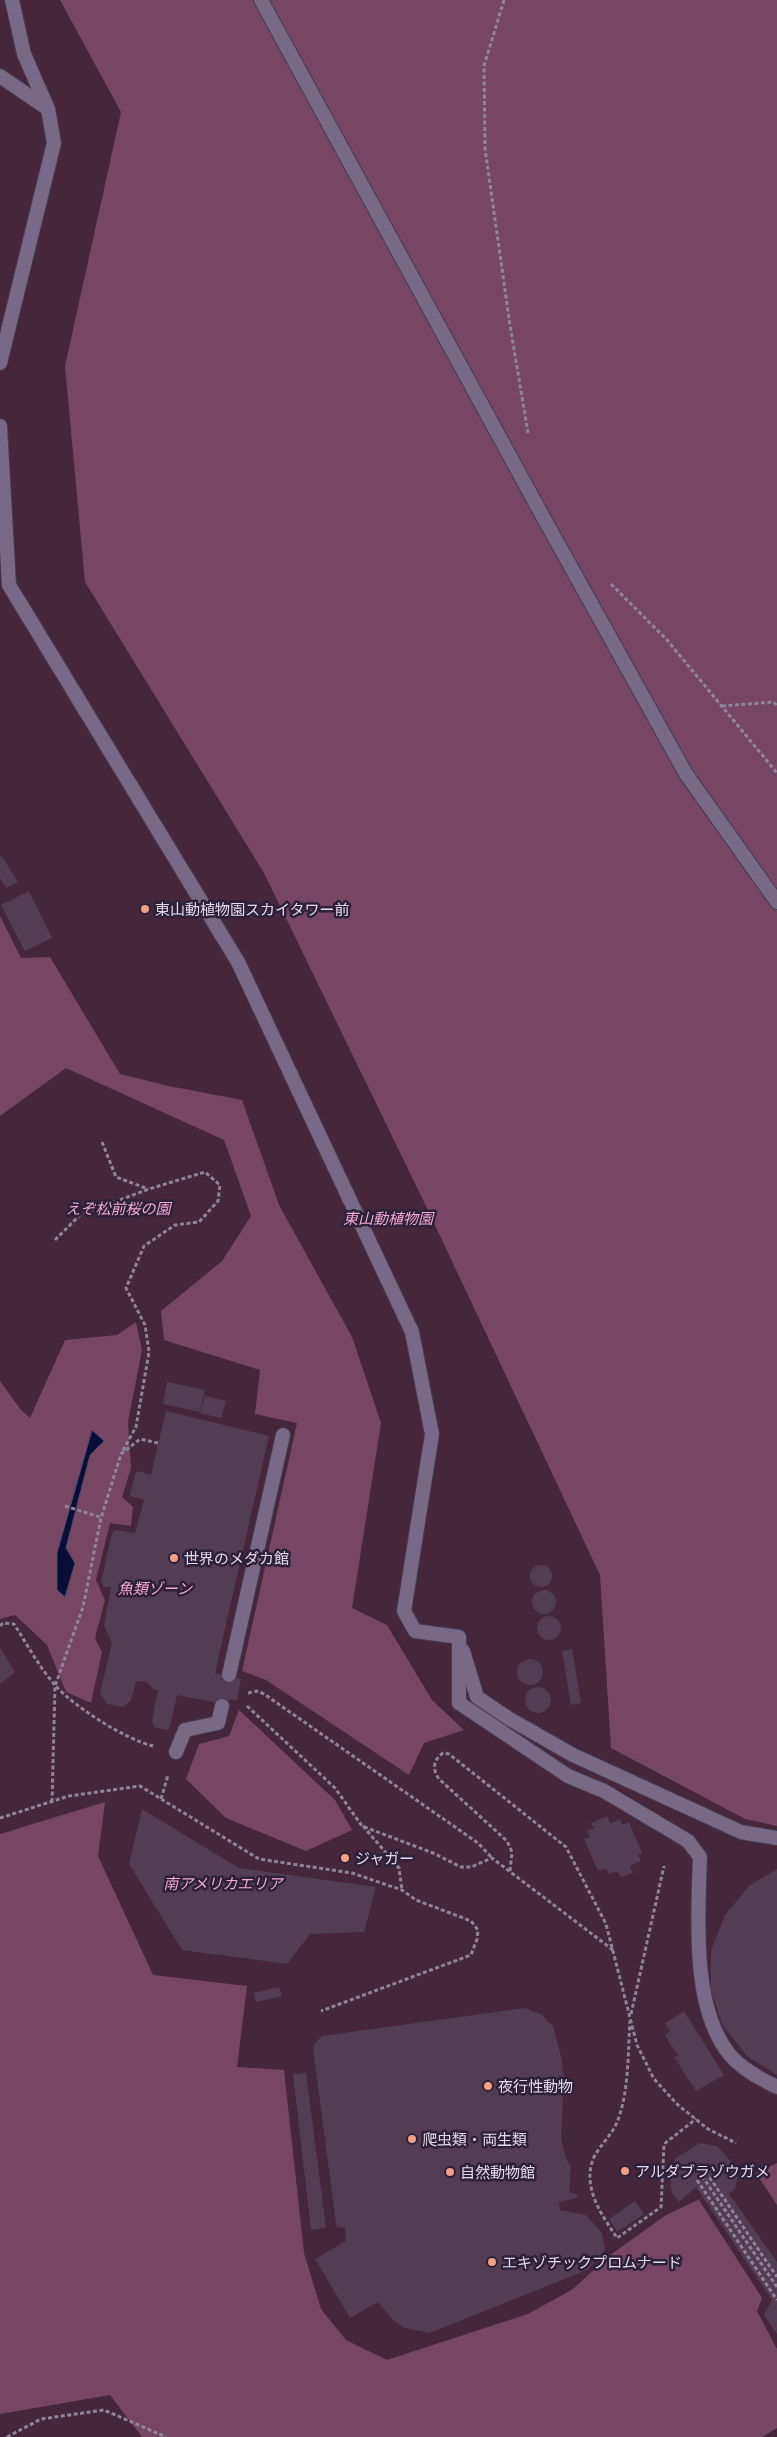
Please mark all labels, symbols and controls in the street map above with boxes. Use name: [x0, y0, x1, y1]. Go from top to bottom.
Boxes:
place label: 東山動植物園スカイタワー前: [155, 899, 349, 919]
marker: 東山動植物園スカイタワー前: [139, 903, 151, 915]
park label: えぞ松前桜の園: [65, 1198, 172, 1218]
park label: 東山動植物園: [343, 1208, 435, 1228]
place label: 世界のメダカ館: [184, 1548, 289, 1568]
marker: 世界のメダカ館: [168, 1552, 180, 1564]
park label: 魚類ゾーン: [118, 1578, 193, 1598]
place label: ジャガー: [355, 1848, 414, 1868]
marker: ジャガー: [339, 1852, 351, 1864]
park label: 南アメリカエリア: [163, 1873, 285, 1893]
place label: 夜行性動物: [498, 2076, 573, 2096]
marker: 夜行性動物: [482, 2080, 494, 2092]
place label: 爬虫類・両生類: [422, 2129, 527, 2149]
marker: 爬虫類・両生類: [406, 2133, 418, 2145]
place label: アルダブラゾウガメ: [635, 2161, 770, 2181]
place label: 自然動物館: [460, 2162, 535, 2182]
marker: アルダブラゾウガメ: [619, 2165, 631, 2177]
marker: 自然動物館: [444, 2166, 456, 2178]
place label: エキゾチックプロムナード: [502, 2252, 682, 2272]
marker: エキゾチックプロムナード: [486, 2256, 498, 2268]

